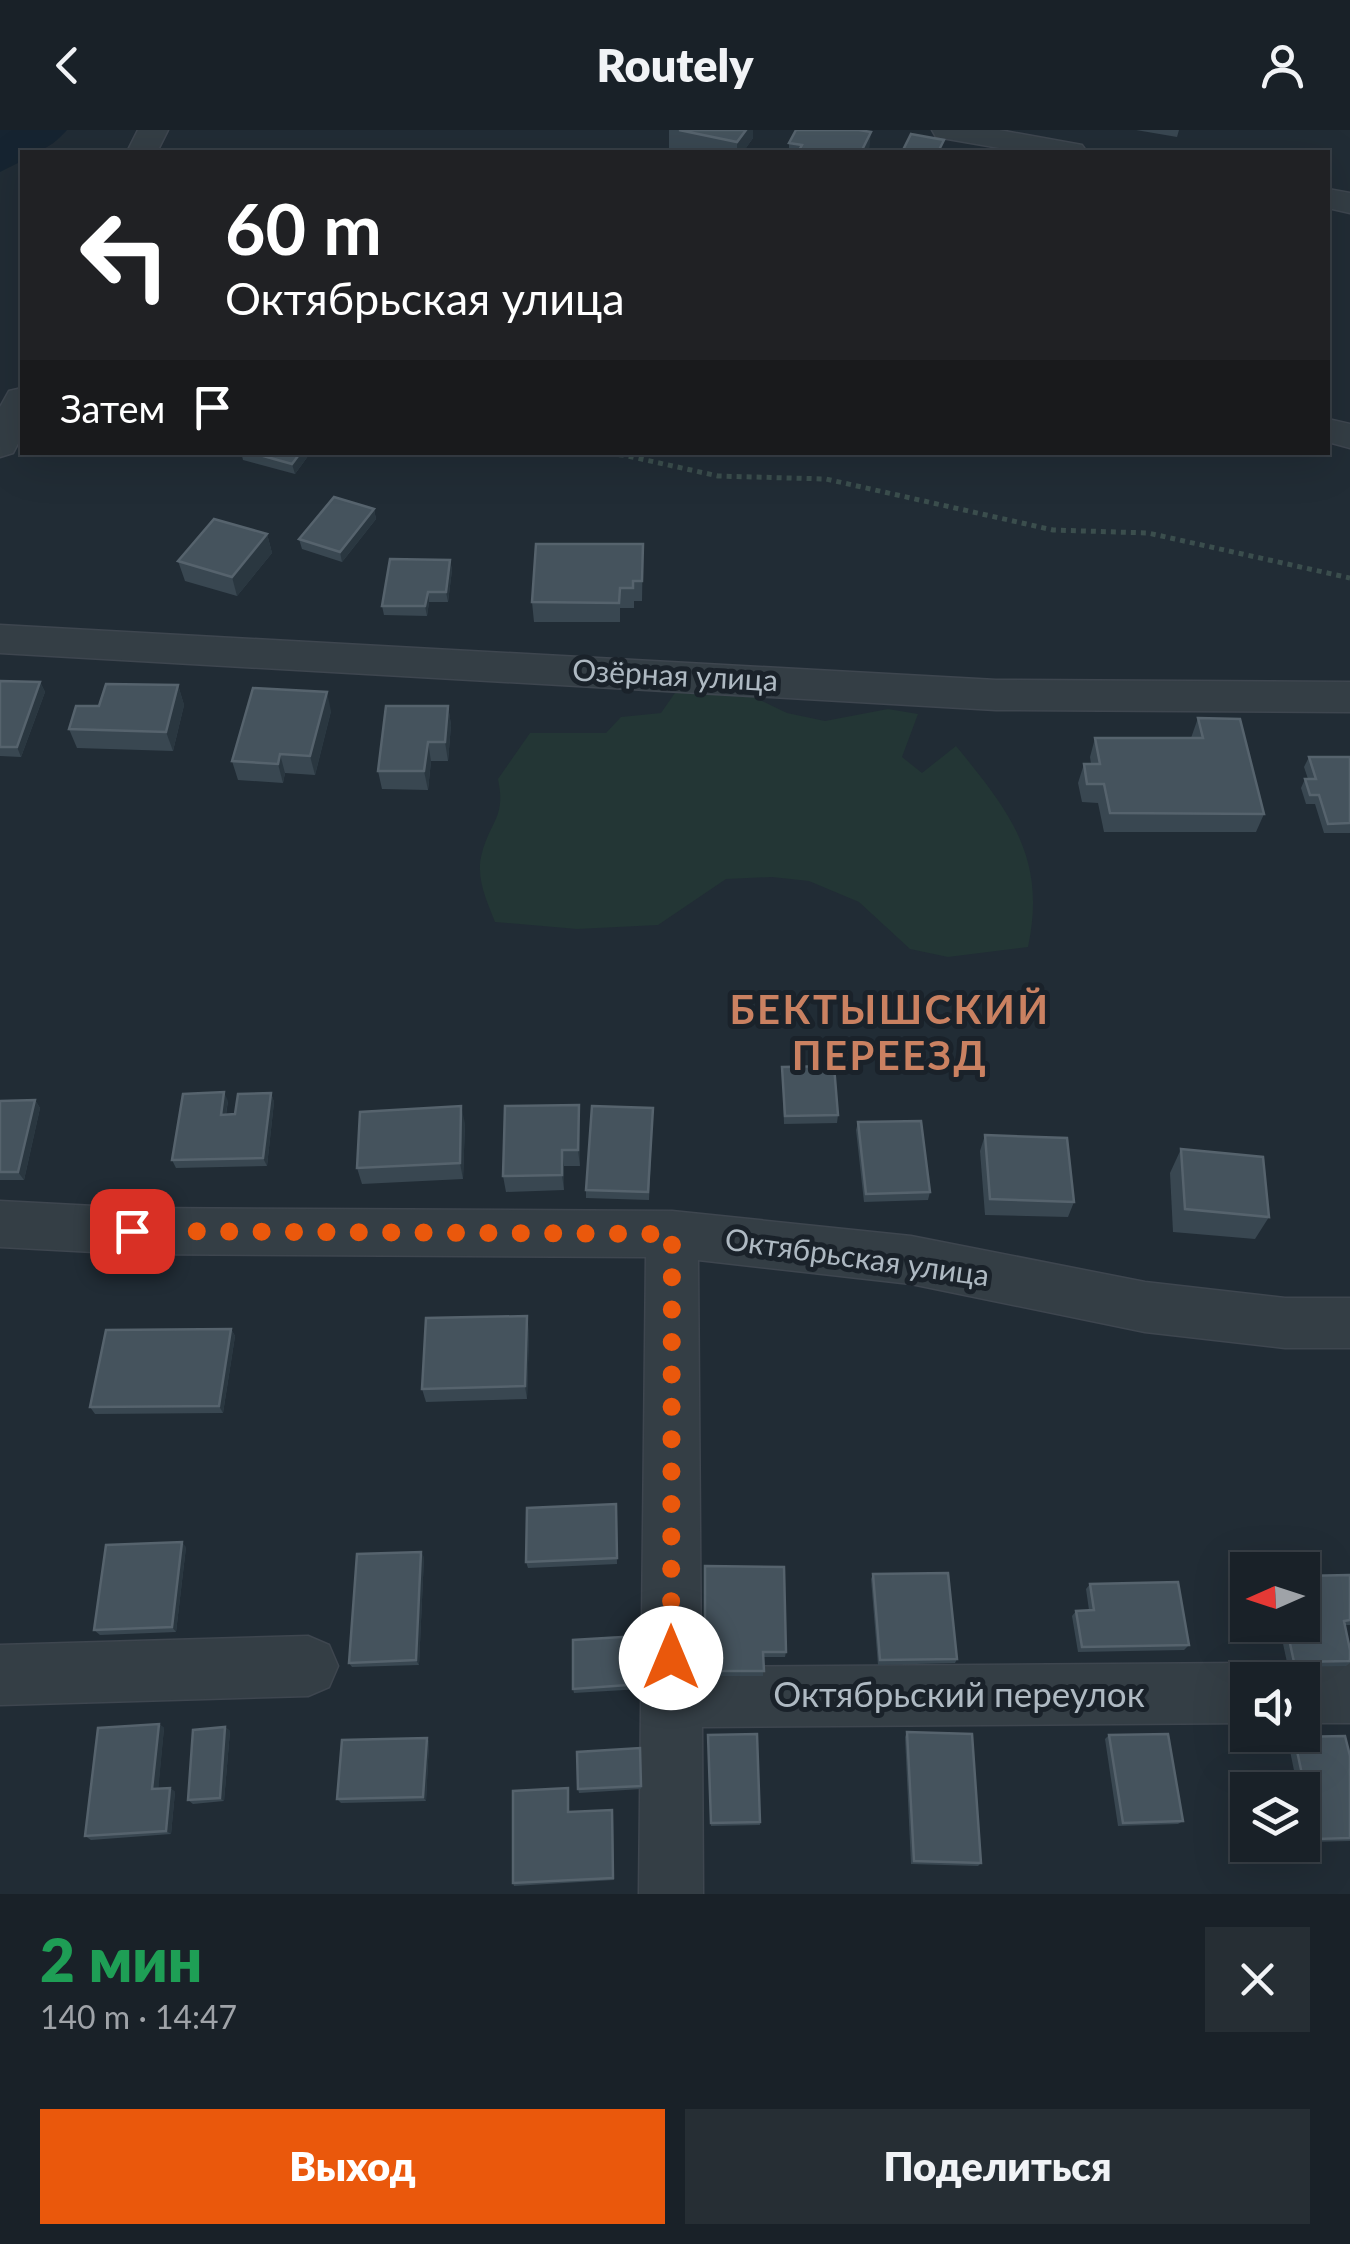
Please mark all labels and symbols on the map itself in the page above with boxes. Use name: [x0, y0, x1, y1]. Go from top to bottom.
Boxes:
street label: Озёрная улица: [571, 651, 779, 697]
district label: БЕКТЫШСКИЙ ПЕРЕЕЗД: [729, 985, 1051, 1079]
pin: [90, 1189, 175, 1274]
street label: Октябрьская улица: [723, 1220, 992, 1292]
north arrow: [1230, 1552, 1320, 1642]
position arrow: [619, 1606, 723, 1710]
street label: Октябрьский переулок: [773, 1672, 1145, 1714]

